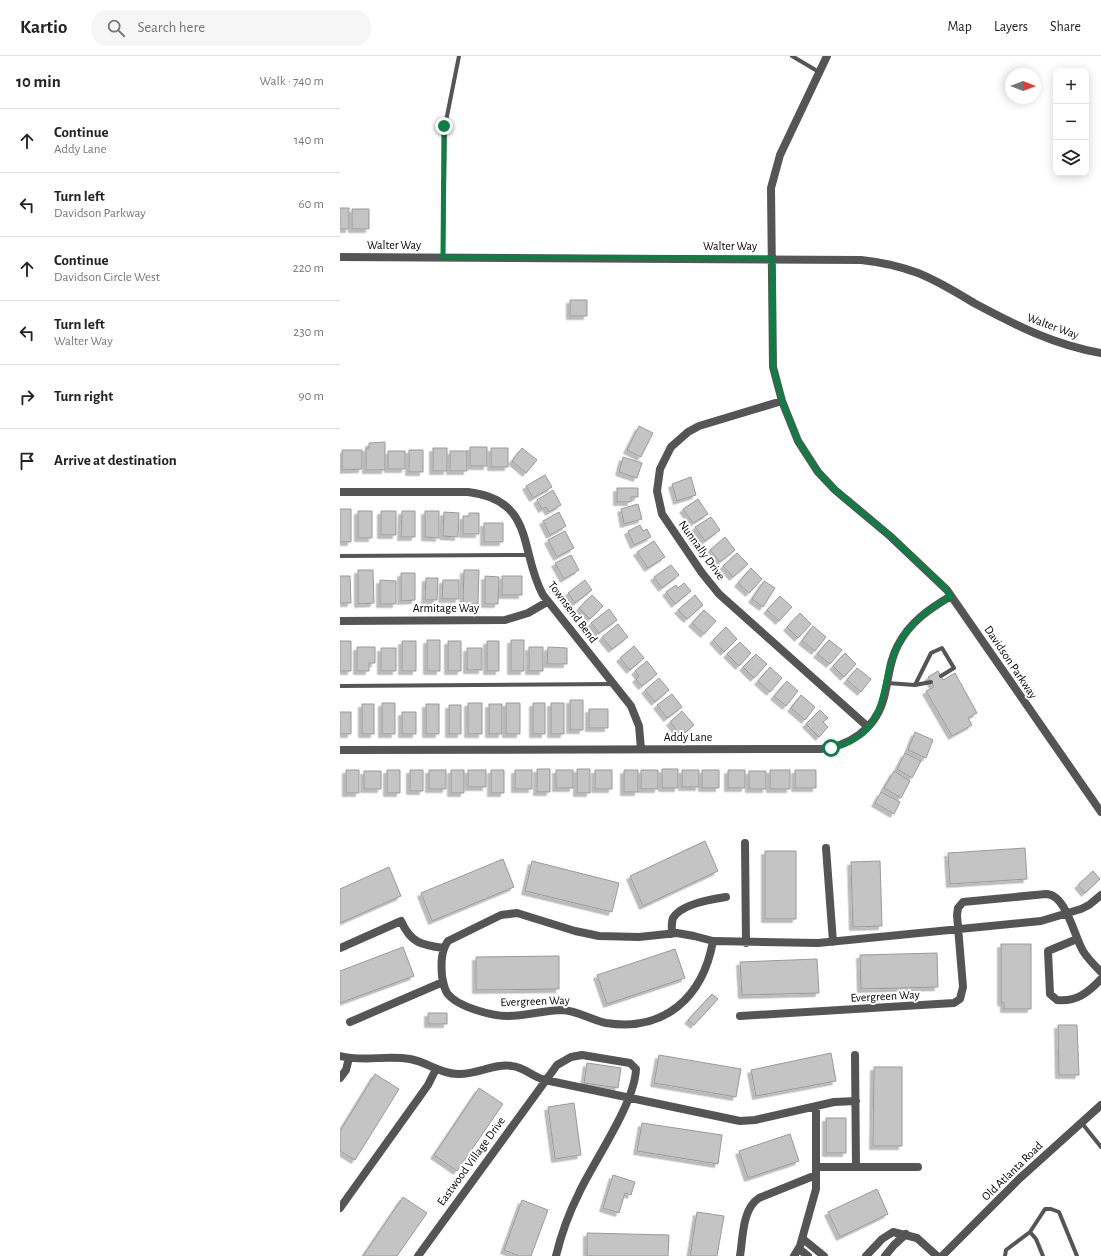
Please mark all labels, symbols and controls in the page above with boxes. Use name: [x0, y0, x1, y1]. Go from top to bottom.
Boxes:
search box: [91, 10, 371, 46]
icon: search: [105, 17, 127, 39]
text: Kartio: [20, 18, 67, 37]
text: Search here: [137, 20, 205, 35]
text: Map: [947, 20, 972, 34]
text: Layers: [994, 20, 1028, 34]
text: Share: [1050, 20, 1081, 34]
north arrow: [1005, 68, 1041, 104]
map controls: [1053, 68, 1089, 176]
button: +: [1053, 68, 1089, 104]
text: 10 min: [16, 73, 61, 90]
text: Walk · 740 m: [260, 75, 324, 88]
button: −: [1053, 104, 1089, 140]
route end: [435, 117, 453, 135]
text: Continue: [54, 125, 109, 140]
icon: ahead: [16, 130, 38, 152]
text: 140 m: [294, 134, 324, 147]
button: layers: [1053, 140, 1089, 176]
text: Addy Lane: [54, 143, 106, 156]
text: Turn left: [54, 189, 105, 204]
icon: left: [16, 194, 38, 216]
text: 60 m: [298, 198, 324, 211]
text: Davidson Parkway: [54, 207, 146, 220]
street label: Walter Way: [367, 239, 421, 252]
street label: Walter Way: [703, 240, 757, 253]
text: Continue: [54, 253, 109, 268]
icon: ahead: [16, 258, 38, 280]
text: 220 m: [293, 262, 324, 275]
text: Davidson Circle West: [54, 271, 160, 284]
street label: Walter Way: [1025, 311, 1081, 342]
text: Turn left: [54, 317, 105, 332]
icon: left: [16, 322, 38, 344]
text: 230 m: [293, 326, 324, 339]
text: Walter Way: [54, 335, 113, 348]
icon: right: [16, 386, 38, 408]
text: Turn right: [54, 389, 113, 404]
text: 90 m: [298, 390, 324, 403]
icon: arrive: [16, 450, 38, 472]
text: Arrive at destination: [54, 453, 177, 468]
street label: Nunnally Drive: [676, 518, 727, 582]
street label: Townsend Bend: [546, 579, 600, 645]
street label: Armitage Way: [413, 602, 479, 615]
street label: Davidson Parkway: [981, 623, 1040, 701]
street label: Addy Lane: [664, 731, 712, 744]
route start: [822, 739, 840, 757]
street label: Evergreen Way: [850, 988, 920, 1005]
street label: Evergreen Way: [500, 994, 570, 1009]
street label: Eastwood Village Drive: [435, 1114, 507, 1208]
street label: Old Atlanta Road: [979, 1139, 1045, 1203]

